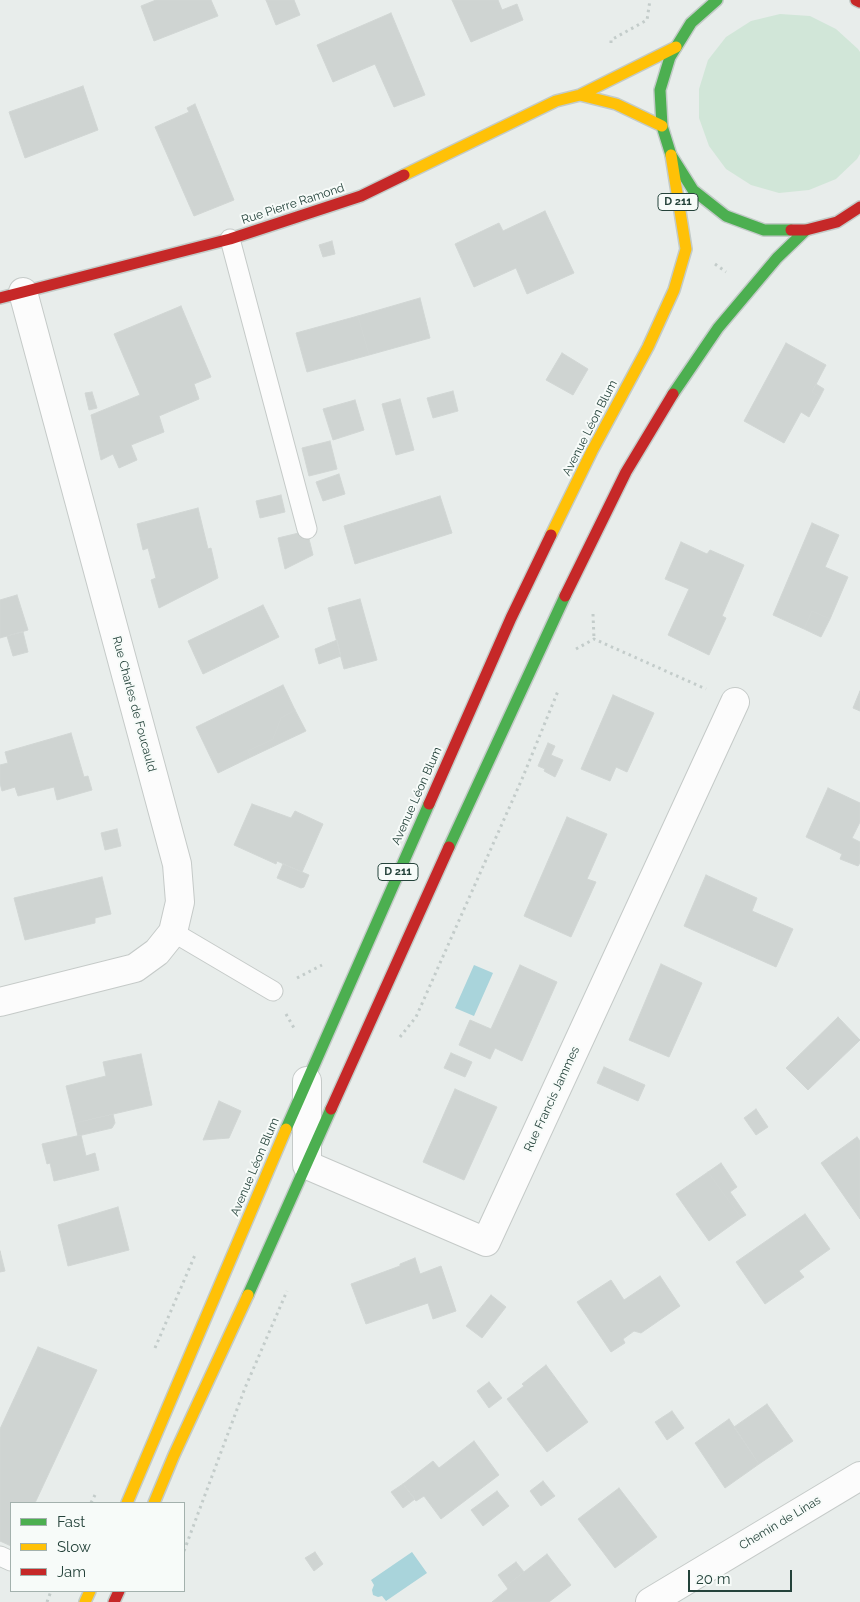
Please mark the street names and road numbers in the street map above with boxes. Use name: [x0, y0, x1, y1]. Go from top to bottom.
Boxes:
street label: Rue Pierre Ramond: [240, 181, 346, 227]
road number: D 211: [658, 193, 698, 210]
street label: Avenue Léon Blum: [560, 378, 620, 478]
street label: Rue Charles de Foucauld: [109, 635, 159, 773]
street label: Avenue Léon Blum: [389, 745, 445, 847]
road number: D 211: [378, 864, 418, 880]
street label: Rue Francis Jammes: [521, 1044, 583, 1154]
street label: Avenue Léon Blum: [228, 1116, 282, 1218]
street label: Chemin de Linas: [737, 1493, 823, 1553]

